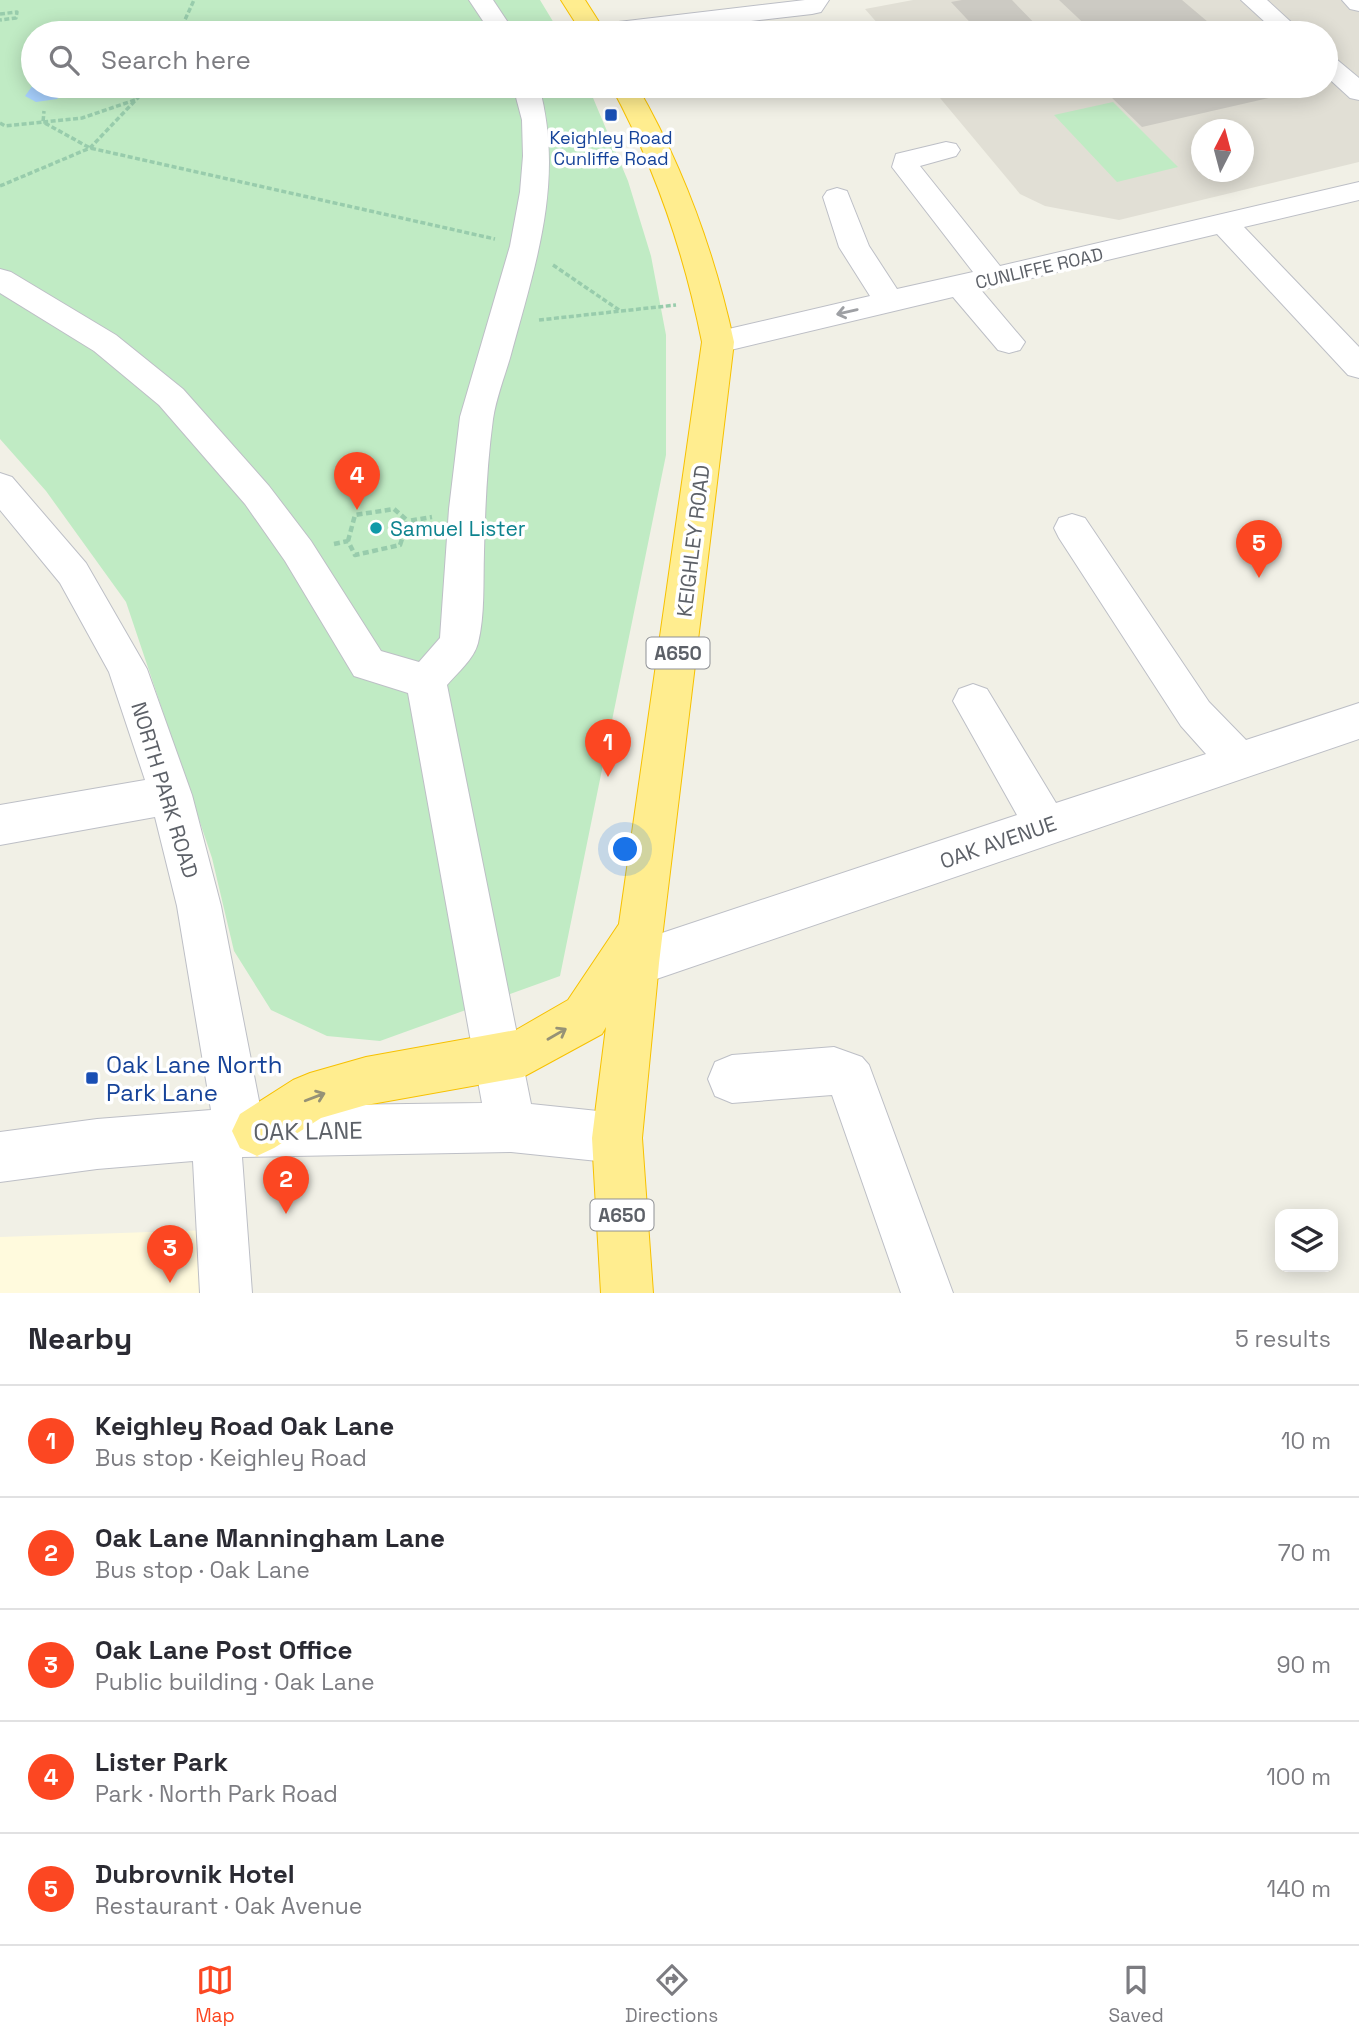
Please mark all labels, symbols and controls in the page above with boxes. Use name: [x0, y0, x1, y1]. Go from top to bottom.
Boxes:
search box: [21, 21, 1338, 98]
icon: search: [45, 41, 83, 79]
text: Search here: [101, 43, 251, 77]
marker: Keighley Road Cunliffe Road: [603, 107, 619, 123]
north arrow: [1191, 119, 1254, 182]
place label: Keighley Road Cunliffe Road: [549, 126, 673, 170]
street label: CUNLIFFE ROAD: [973, 242, 1105, 294]
one-way arrow: [836, 306, 859, 319]
pin: 4: [334, 452, 380, 510]
street label: KEIGHLEY ROAD: [670, 463, 716, 619]
place label: Samuel Lister: [390, 515, 526, 542]
marker: Samuel Lister: [368, 520, 384, 536]
pin: 5: [1236, 520, 1282, 578]
road number: A650: [646, 638, 710, 668]
street label: NORTH PARK ROAD: [125, 699, 205, 881]
pin: 1: [585, 719, 631, 777]
street label: OAK AVENUE: [936, 809, 1060, 875]
your location: [608, 832, 642, 866]
one-way arrow: [546, 1026, 566, 1040]
place label: Oak Lane North Park Lane: [106, 1049, 283, 1108]
marker: Oak Lane North Park Lane: [84, 1070, 100, 1086]
one-way arrow: [304, 1089, 325, 1102]
street label: OAK LANE: [253, 1115, 363, 1147]
pin: 2: [263, 1156, 309, 1214]
road number: A650: [590, 1200, 654, 1231]
map controls: [1275, 1209, 1338, 1272]
button: layers: [1275, 1209, 1338, 1272]
pin: 3: [147, 1225, 193, 1283]
text: Nearby: [28, 1319, 132, 1358]
text: 5 results: [1235, 1324, 1331, 1354]
text: Keighley Road Oak Lane: [95, 1409, 394, 1443]
text: 1: [46, 1426, 56, 1456]
text: 10 m: [1281, 1426, 1331, 1456]
text: Bus stop · Keighley Road: [95, 1443, 367, 1473]
text: Oak Lane Manningham Lane: [95, 1521, 445, 1555]
text: 2: [44, 1538, 58, 1568]
text: 70 m: [1278, 1538, 1331, 1568]
text: Bus stop · Oak Lane: [95, 1555, 310, 1585]
text: Oak Lane Post Office: [95, 1633, 353, 1667]
text: 3: [44, 1650, 58, 1680]
text: 90 m: [1276, 1650, 1331, 1680]
text: Public building · Oak Lane: [95, 1667, 375, 1697]
text: Lister Park: [95, 1745, 228, 1779]
text: 4: [44, 1762, 58, 1792]
text: 100 m: [1266, 1762, 1331, 1792]
text: Park · North Park Road: [95, 1779, 338, 1809]
text: Dubrovnik Hotel: [95, 1857, 295, 1891]
text: 5: [44, 1874, 58, 1904]
text: 140 m: [1267, 1874, 1331, 1904]
text: Restaurant · Oak Avenue: [95, 1891, 362, 1921]
tab: Map: [195, 1961, 235, 2028]
tab: Directions: [625, 1961, 718, 2028]
tab: Saved: [1108, 1961, 1164, 2028]

